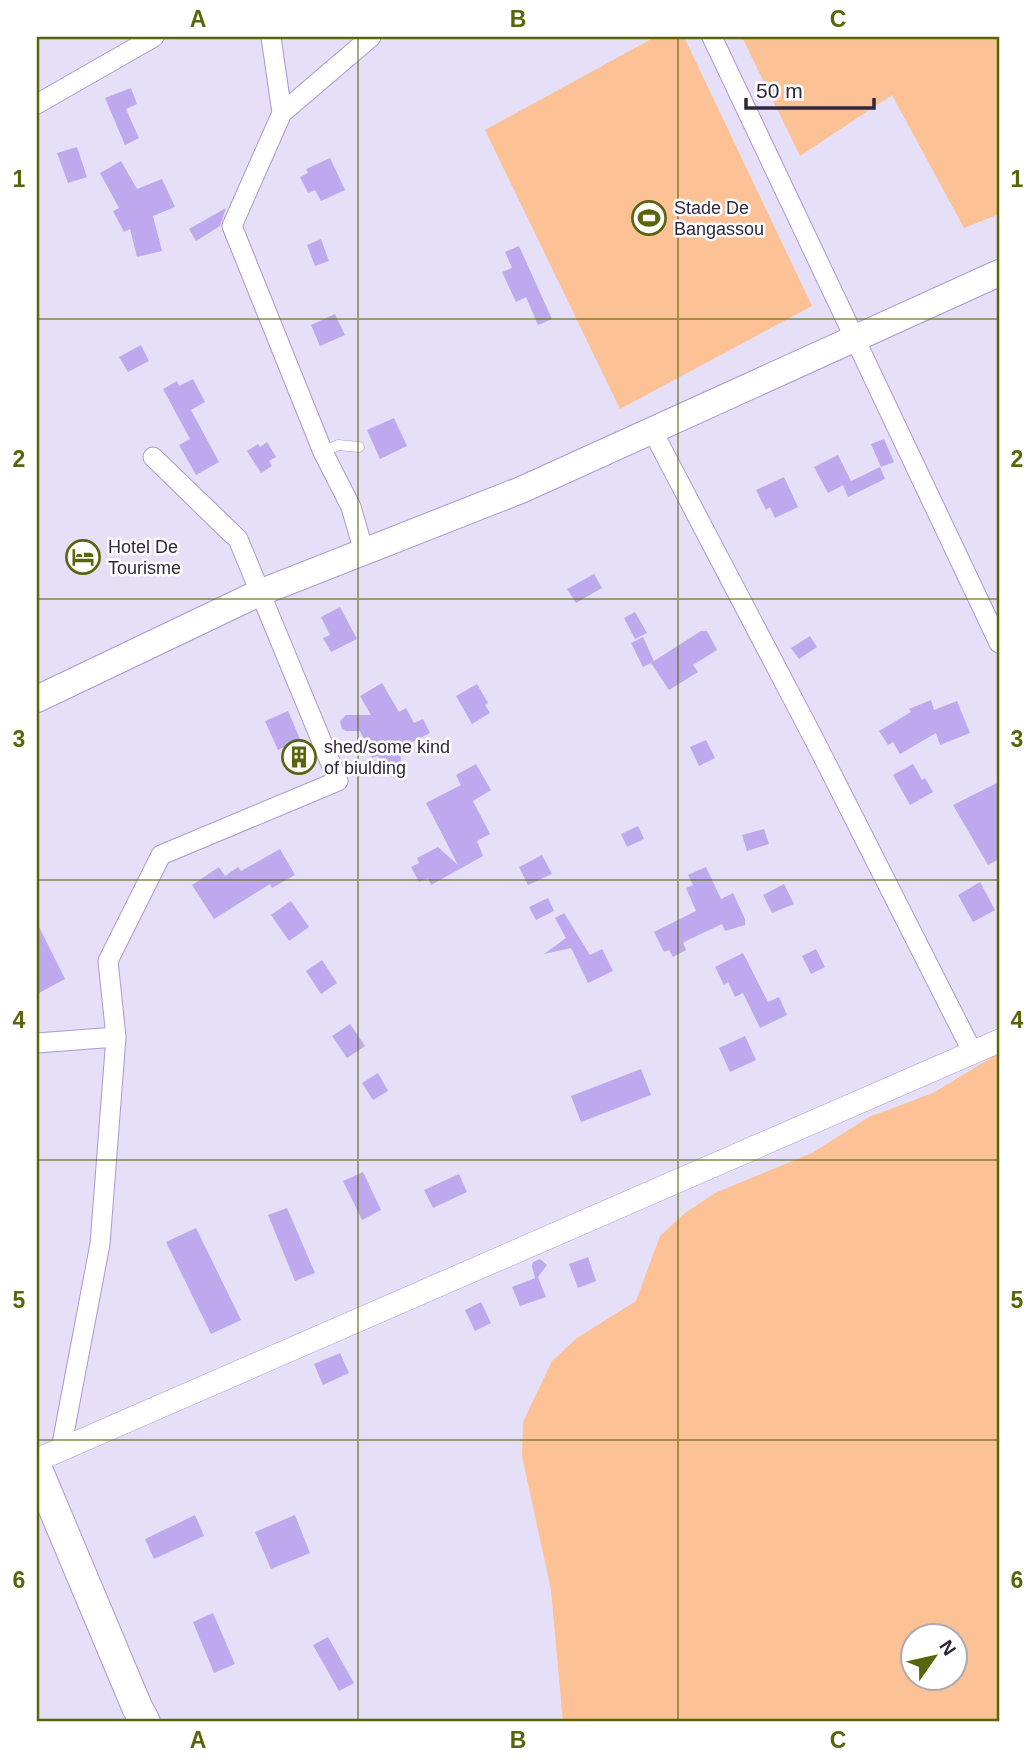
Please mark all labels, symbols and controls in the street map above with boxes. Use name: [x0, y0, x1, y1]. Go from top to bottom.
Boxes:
text: A: [190, 6, 206, 32]
text: B: [510, 6, 526, 32]
text: C: [830, 6, 846, 32]
scale bar: [746, 66, 873, 110]
text: 50 m: [756, 79, 803, 102]
text: 1: [13, 166, 26, 192]
text: 1: [1011, 166, 1024, 192]
place label: Stade De Bangassou: [674, 198, 764, 239]
sports icon: Stade De Bangassou: [630, 199, 668, 237]
text: 2: [13, 446, 25, 472]
text: 2: [1011, 446, 1023, 472]
place label: Hotel De Tourisme: [108, 537, 181, 578]
hotel icon: Hotel De Tourisme: [64, 538, 102, 576]
text: 3: [13, 726, 25, 752]
text: 3: [1011, 726, 1023, 752]
place label: shed/some kind of biulding: [324, 737, 450, 778]
building icon: shed/some kind of biulding: [280, 738, 318, 776]
text: 4: [13, 1007, 26, 1033]
text: 4: [1011, 1007, 1024, 1033]
text: 5: [13, 1287, 26, 1313]
text: 5: [1011, 1287, 1024, 1313]
text: 6: [13, 1567, 25, 1593]
text: 6: [1011, 1567, 1023, 1593]
north arrow: [900, 1622, 970, 1692]
text: N: [935, 1636, 960, 1659]
text: A: [190, 1727, 206, 1753]
text: B: [510, 1727, 526, 1753]
text: C: [830, 1727, 846, 1753]

